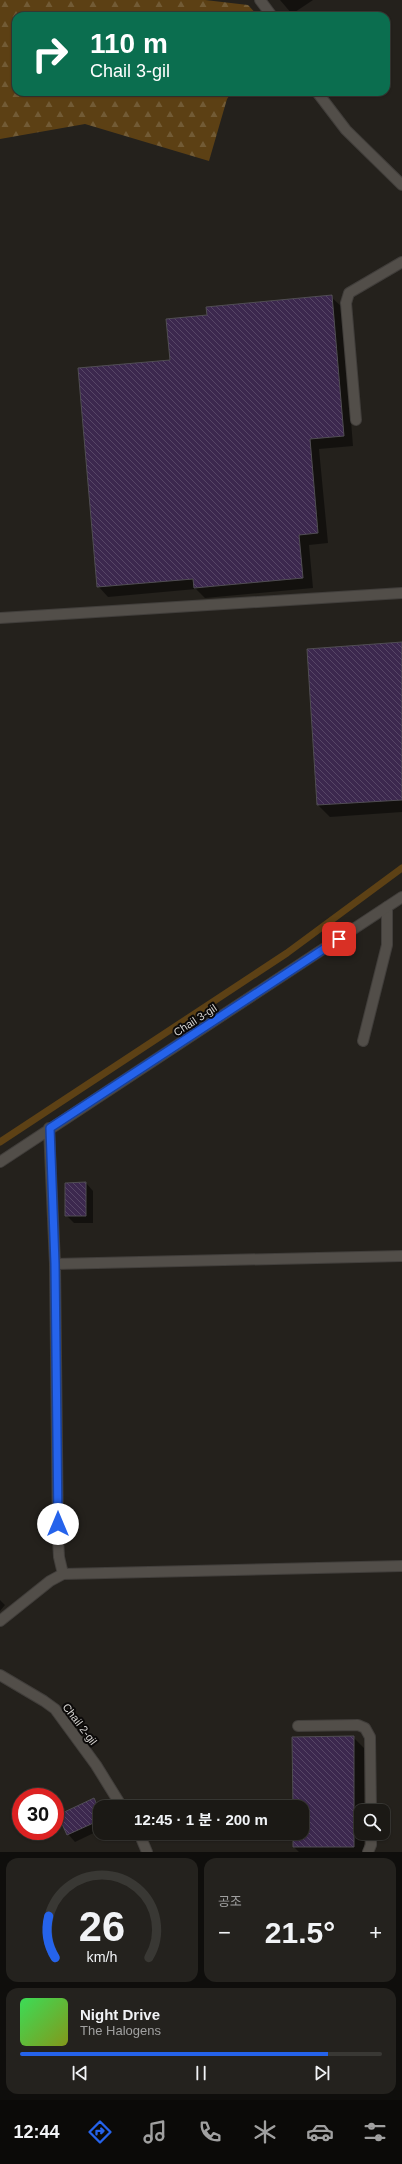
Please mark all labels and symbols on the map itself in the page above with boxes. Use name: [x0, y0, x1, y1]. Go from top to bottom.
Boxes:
pin: [322, 922, 356, 956]
street label: Chail 3-gil: [171, 1002, 219, 1038]
position arrow: [37, 1503, 79, 1545]
street label: Chail 2-gil: [60, 1701, 100, 1747]
speed limit sign: 30: [12, 1788, 64, 1840]

